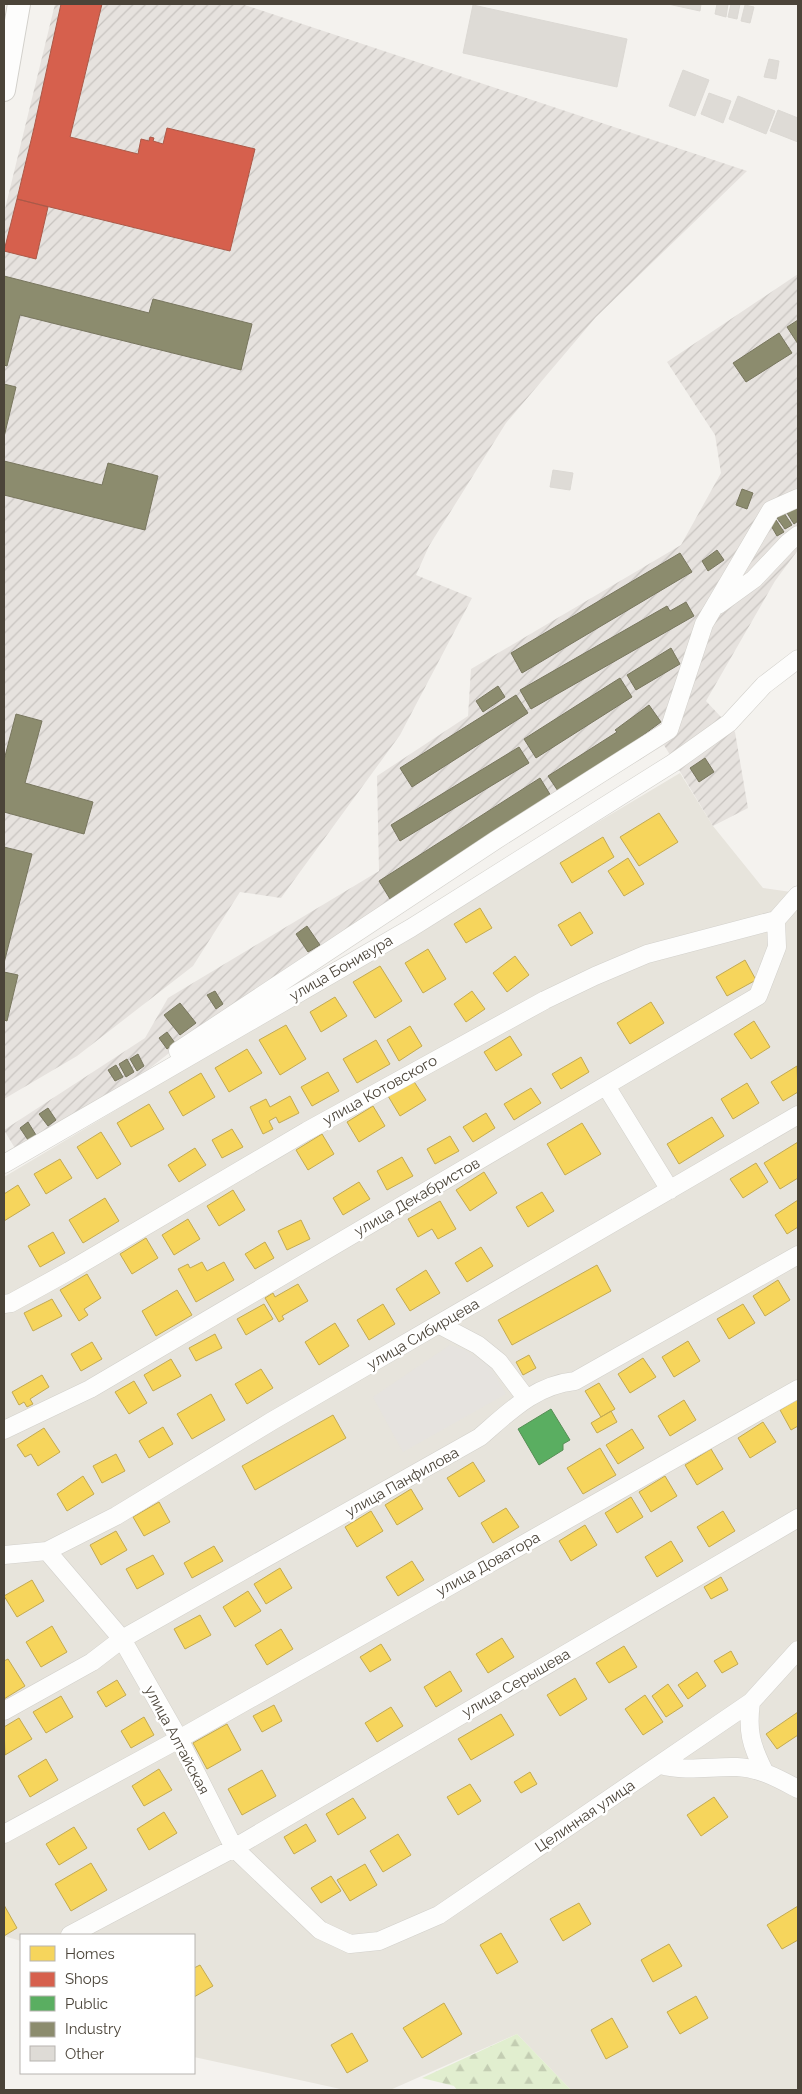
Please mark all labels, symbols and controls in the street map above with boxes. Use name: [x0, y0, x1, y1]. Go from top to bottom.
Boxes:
street label: улица Бонивура: [286, 931, 396, 1005]
street label: улица Котовского: [320, 1051, 440, 1129]
street label: улица Декабристов: [351, 1154, 483, 1240]
street label: улица Сибирцева: [364, 1295, 482, 1373]
street label: улица Панфилова: [342, 1443, 462, 1521]
street label: улица Доватора: [433, 1528, 543, 1600]
street label: улица Серышева: [459, 1645, 573, 1721]
street label: улица Алтайская: [141, 1683, 213, 1797]
street label: Целинная улица: [532, 1776, 638, 1856]
legend: [20, 1934, 195, 2074]
text: Homes: [65, 1945, 115, 1963]
text: Shops: [65, 1970, 108, 1988]
text: Public: [65, 1995, 108, 2013]
text: Industry: [65, 2020, 121, 2038]
text: Other: [65, 2045, 105, 2063]

